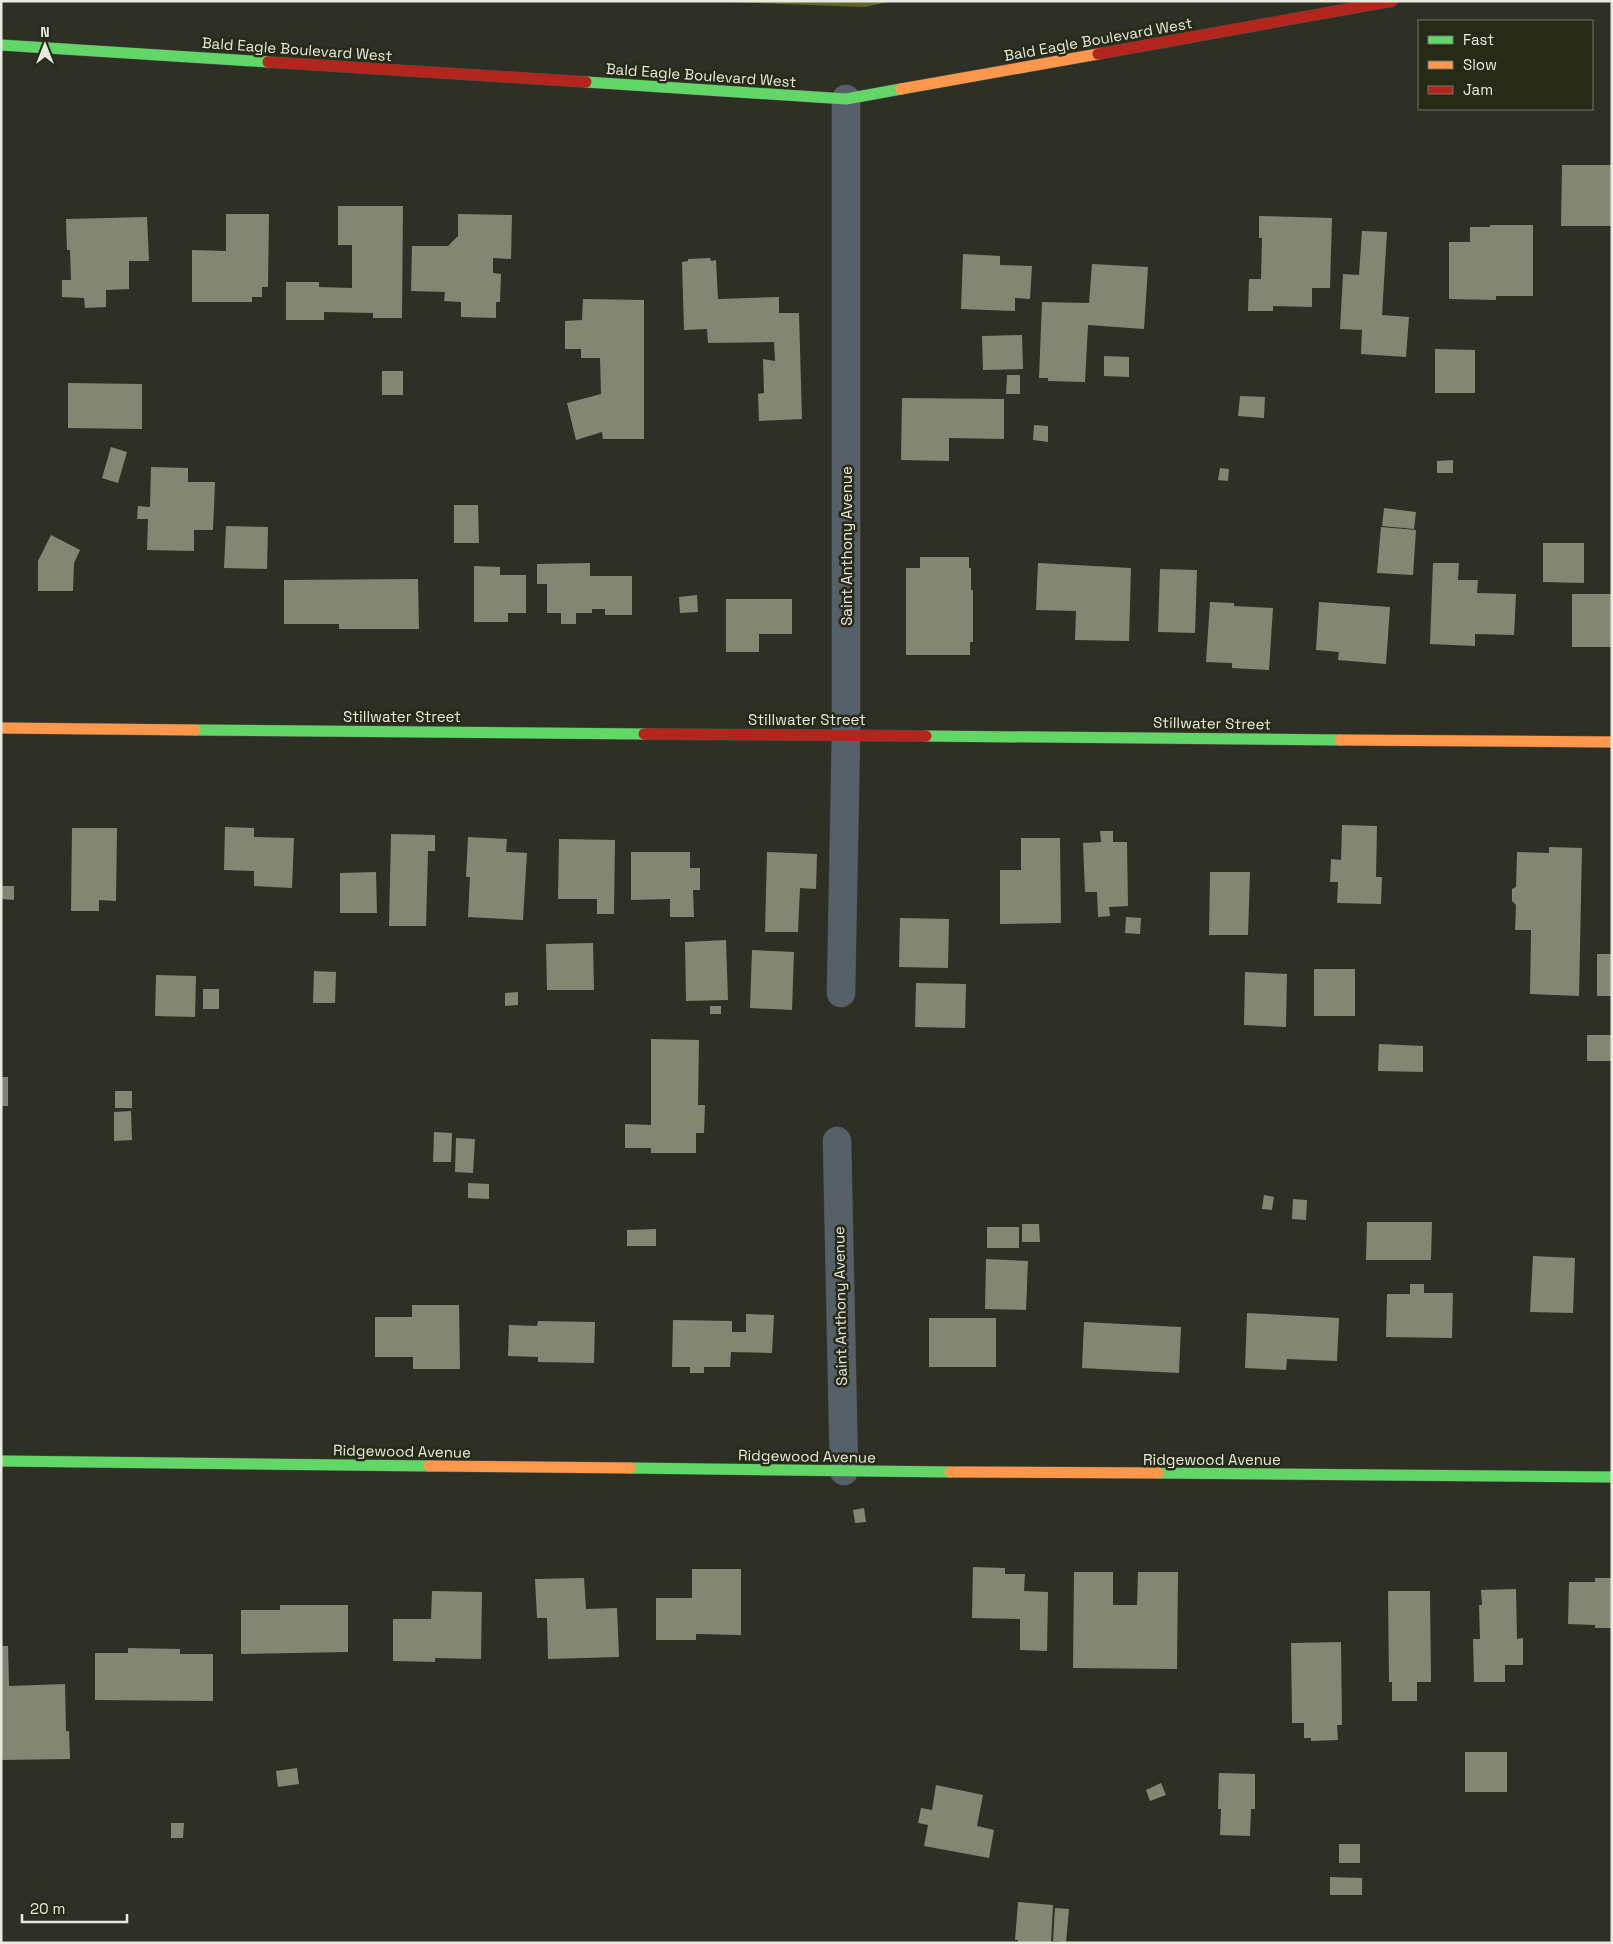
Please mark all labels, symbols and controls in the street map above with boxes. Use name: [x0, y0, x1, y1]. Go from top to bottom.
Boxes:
street label: Bald Eagle Boulevard West: [1002, 13, 1194, 65]
north arrow: [20, 20, 70, 70]
legend: [1418, 20, 1593, 110]
text: N: [40, 23, 50, 41]
text: Fast: [1463, 30, 1494, 49]
street label: Bald Eagle Boulevard West: [201, 33, 393, 65]
text: Slow: [1463, 55, 1497, 74]
street label: Bald Eagle Boulevard West: [605, 59, 797, 91]
text: Jam: [1463, 80, 1493, 99]
street label: Saint Anthony Avenue: [837, 466, 856, 626]
street label: Stillwater Street: [343, 707, 461, 726]
street label: Stillwater Street: [748, 710, 866, 729]
street label: Stillwater Street: [1153, 712, 1271, 734]
street label: Saint Anthony Avenue: [829, 1226, 851, 1386]
street label: Ridgewood Avenue: [333, 1440, 471, 1462]
street label: Ridgewood Avenue: [738, 1445, 876, 1467]
street label: Ridgewood Avenue: [1143, 1450, 1281, 1469]
scale bar: [22, 1892, 128, 1924]
text: 20 m: [30, 1899, 65, 1918]

